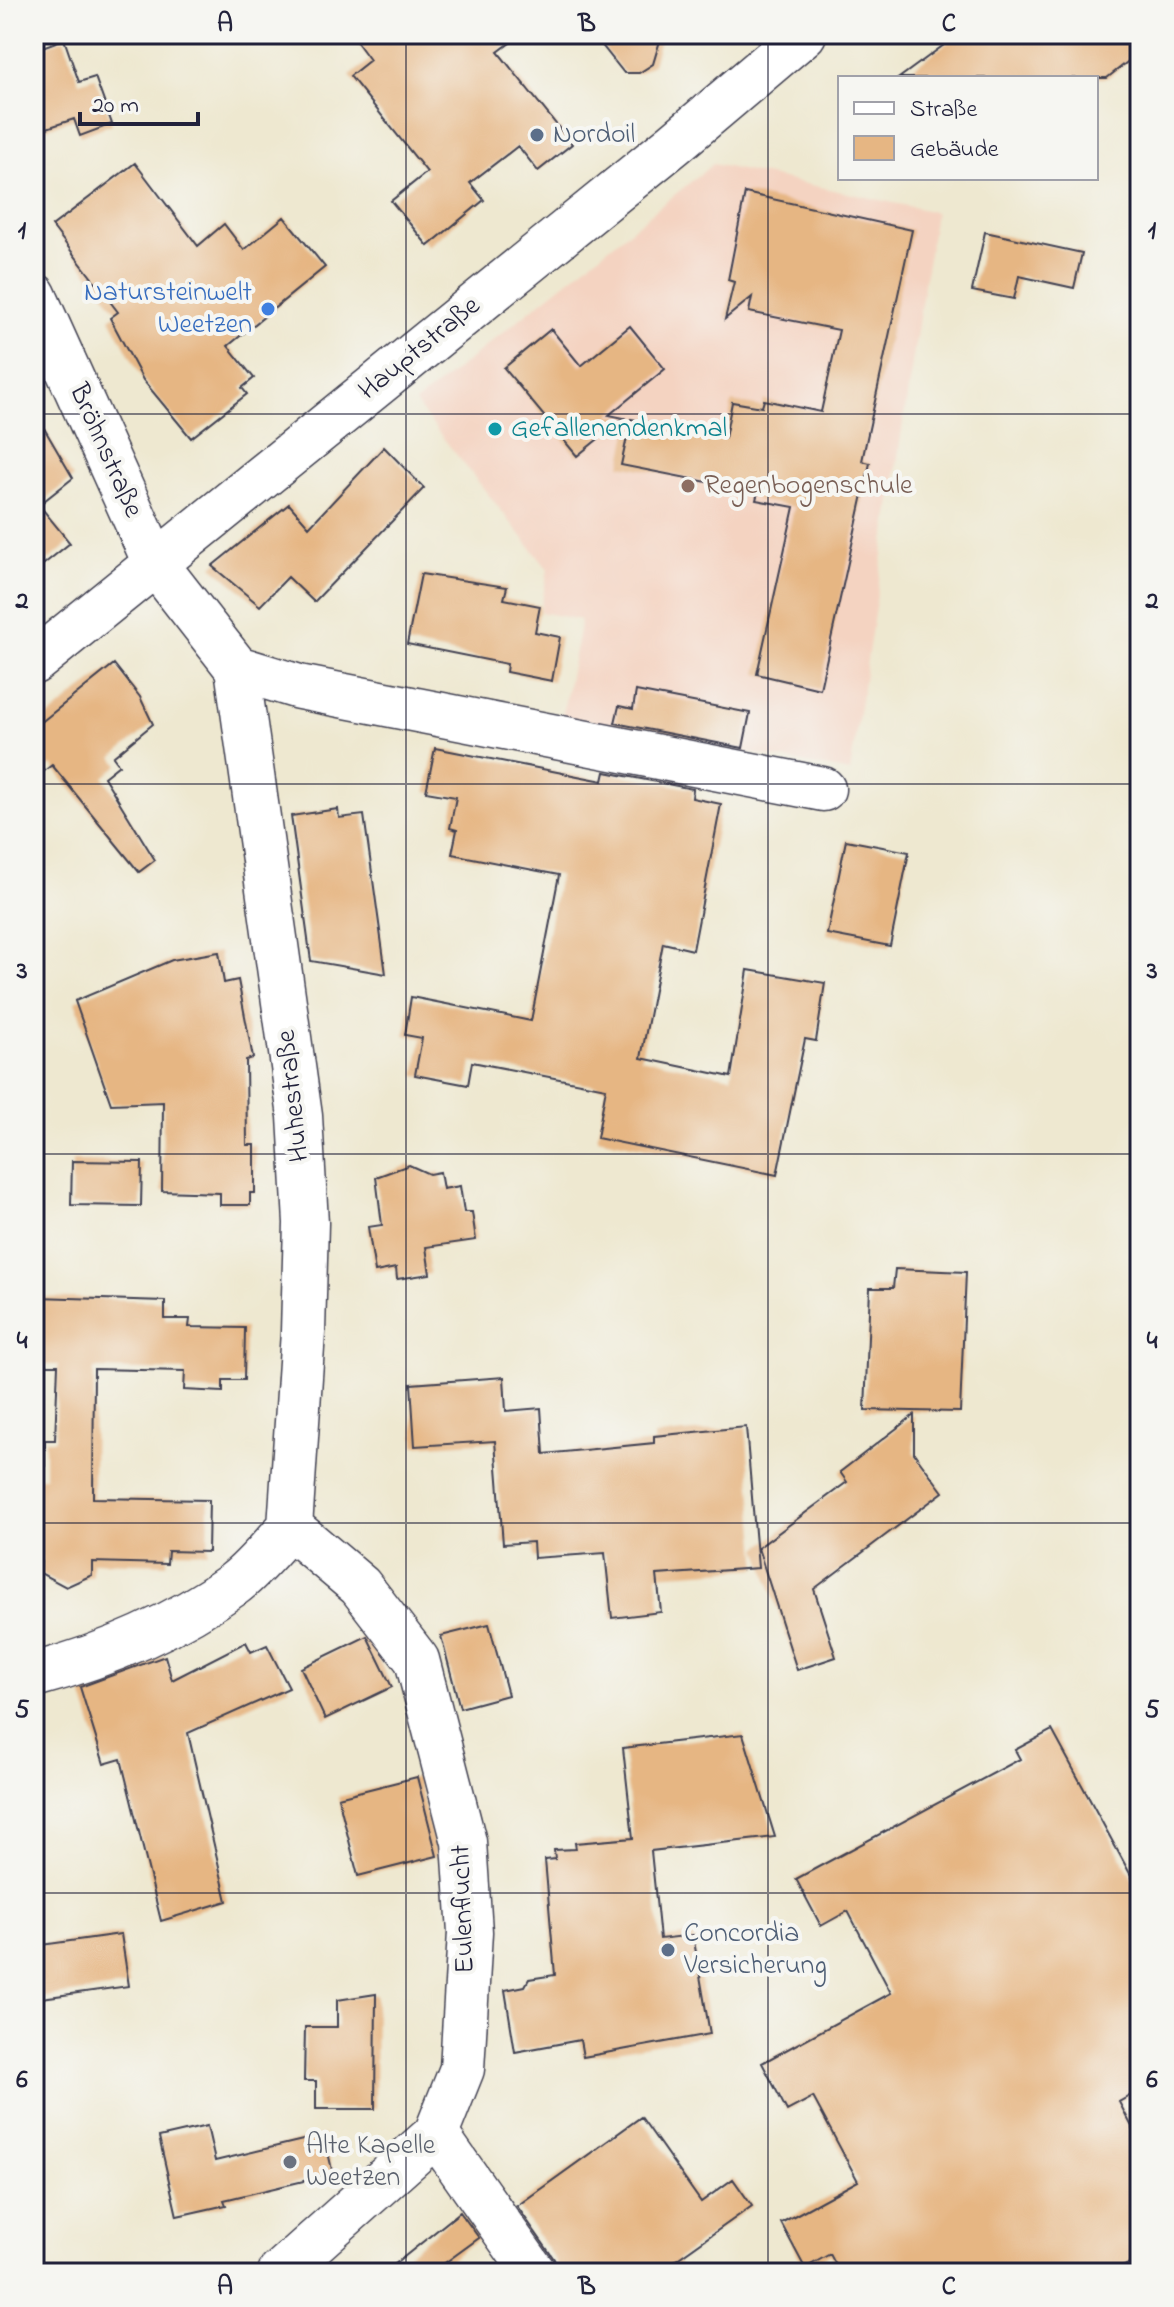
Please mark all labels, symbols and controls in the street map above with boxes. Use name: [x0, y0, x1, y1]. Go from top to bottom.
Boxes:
text: A: [217, 6, 233, 44]
text: B: [577, 6, 596, 44]
text: C: [942, 6, 956, 44]
scale bar: [80, 76, 198, 126]
legend: [838, 76, 1098, 180]
text: 20 m: [92, 89, 139, 124]
text: Straße: [910, 93, 977, 128]
place label: Nordoil: [553, 115, 635, 156]
marker: Nordoil: [528, 126, 546, 144]
text: Gebäude: [910, 133, 999, 168]
text: 1: [18, 213, 27, 251]
text: 1: [1148, 213, 1157, 251]
place label: Natursteinwelt Weetzen: [84, 273, 252, 346]
street label: Hauptstraße: [350, 287, 490, 411]
marker: Natursteinwelt Weetzen: [259, 300, 277, 318]
street label: Bröhnstraße: [57, 376, 153, 525]
place label: Gefallenendenkmal: [511, 409, 727, 450]
marker: Gefallenendenkmal: [486, 420, 504, 438]
place label: Regenbogenschule: [704, 466, 913, 507]
marker: Regenbogenschule: [679, 477, 697, 495]
text: 2: [15, 583, 29, 621]
text: 2: [1145, 583, 1159, 621]
text: 3: [16, 953, 28, 991]
text: 3: [1146, 953, 1158, 991]
street label: Huhestraße: [267, 1027, 321, 1164]
text: 4: [17, 1323, 28, 1361]
text: 4: [1147, 1323, 1158, 1361]
text: 5: [15, 1692, 30, 1730]
text: 5: [1145, 1692, 1160, 1730]
street label: Eulenflucht: [441, 1844, 487, 1974]
place label: Concordia Versicherung: [683, 1914, 827, 1987]
marker: Concordia Versicherung: [659, 1941, 677, 1959]
text: 6: [16, 2062, 28, 2100]
text: 6: [1146, 2062, 1158, 2100]
place label: Alte Kapelle Weetzen: [306, 2126, 436, 2199]
marker: Alte Kapelle Weetzen: [281, 2153, 299, 2171]
text: A: [217, 2269, 233, 2307]
text: B: [577, 2269, 596, 2307]
text: C: [942, 2269, 956, 2307]

